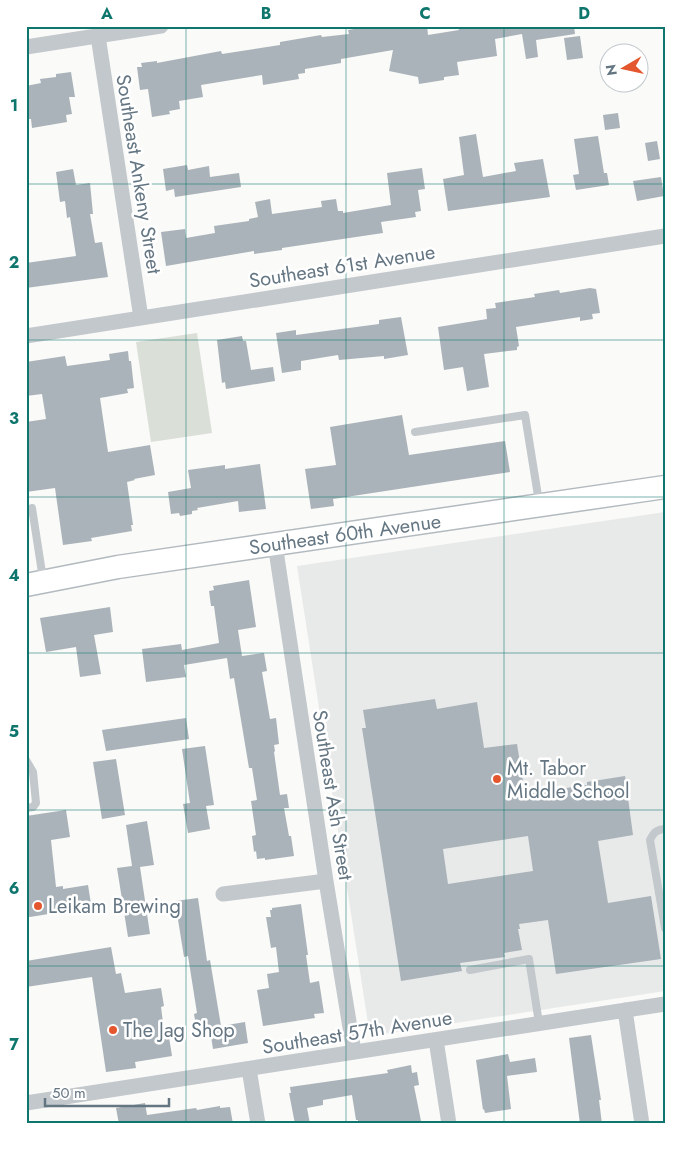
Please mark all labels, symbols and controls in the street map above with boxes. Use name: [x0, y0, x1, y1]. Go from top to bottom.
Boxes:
text: A: [100, 2, 113, 25]
text: B: [261, 2, 271, 25]
text: C: [419, 2, 431, 25]
text: D: [578, 2, 590, 25]
north arrow: [598, 42, 648, 92]
text: N: [600, 63, 622, 77]
street label: Southeast Ankeny Street: [108, 72, 169, 276]
text: 1: [10, 94, 18, 117]
street label: Southeast 61st Avenue: [247, 237, 437, 296]
text: 2: [9, 251, 19, 274]
text: 3: [9, 407, 19, 430]
street label: Southeast 60th Avenue: [247, 507, 443, 562]
text: 4: [8, 564, 20, 587]
street label: Southeast Ash Street: [305, 708, 360, 882]
text: 5: [9, 720, 19, 743]
place label: Mt. Tabor Middle School: [507, 754, 630, 806]
marker: Mt. Tabor Middle School: [491, 773, 503, 785]
text: 6: [9, 877, 19, 900]
place label: Leikam Brewing: [48, 892, 181, 921]
marker: Leikam Brewing: [32, 900, 44, 912]
street label: Southeast 57th Avenue: [260, 1003, 454, 1062]
place label: The Jag Shop: [123, 1016, 235, 1045]
marker: The Jag Shop: [107, 1024, 119, 1036]
text: 7: [9, 1033, 19, 1056]
scale bar: [45, 1075, 169, 1107]
text: 50 m: [52, 1082, 86, 1104]

